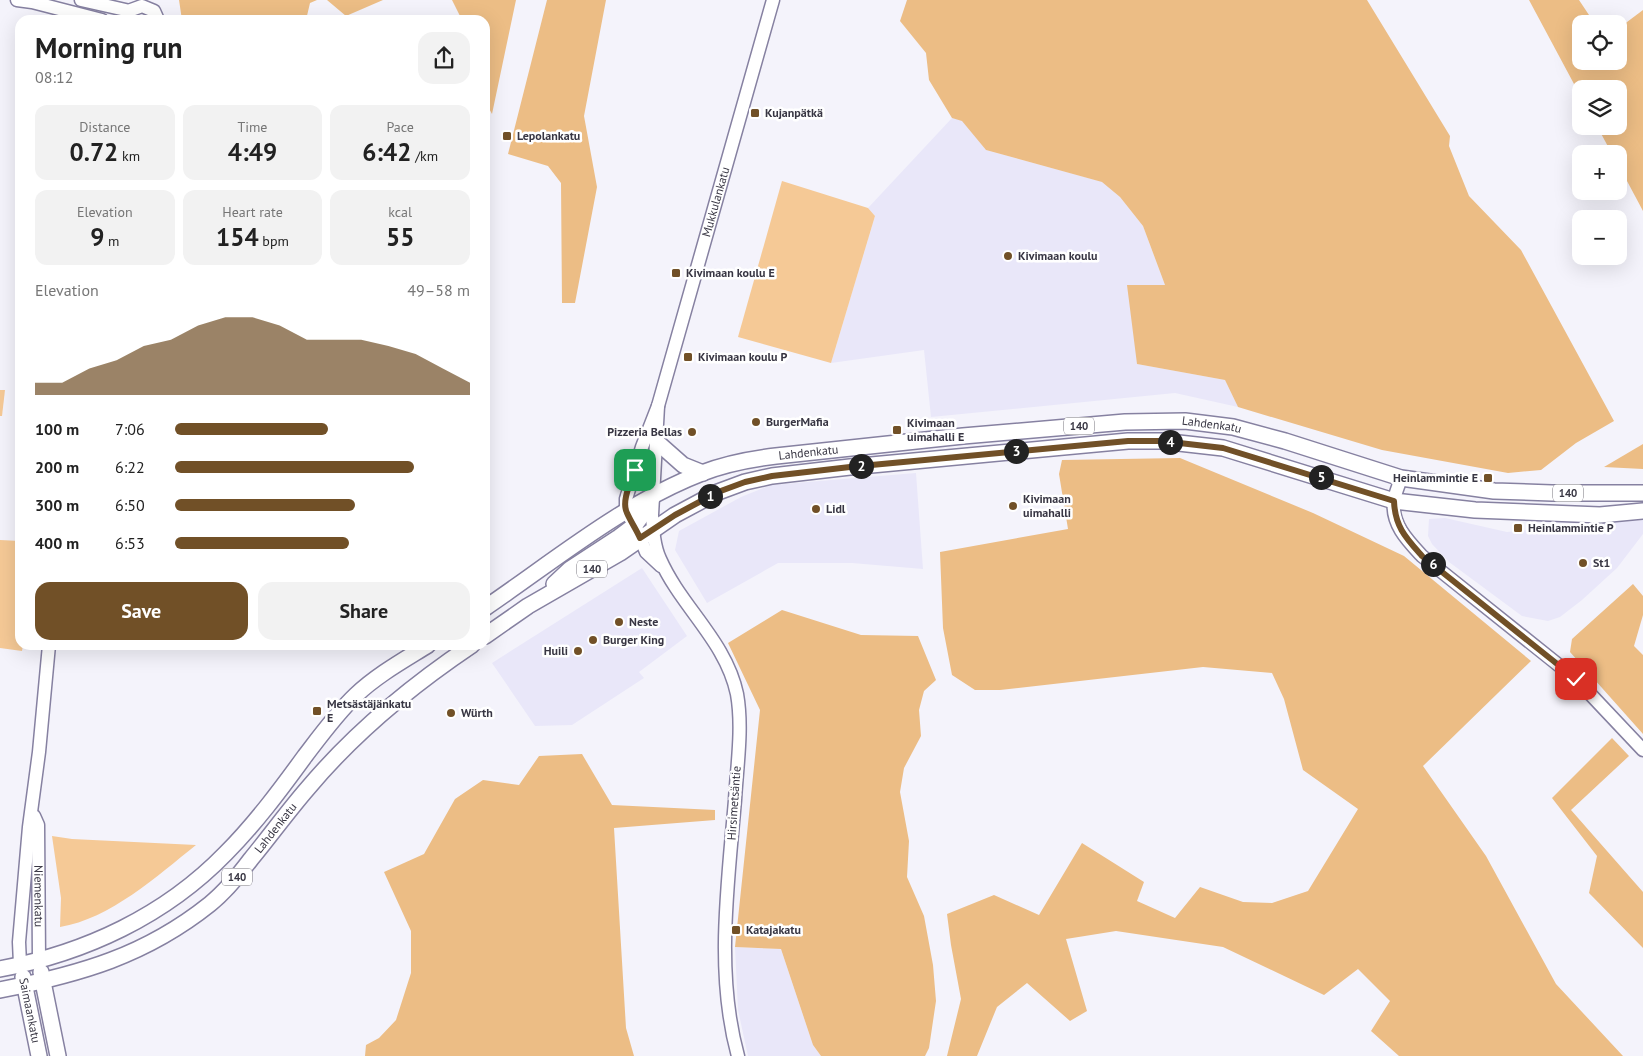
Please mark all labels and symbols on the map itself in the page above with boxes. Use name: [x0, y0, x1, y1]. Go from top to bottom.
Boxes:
place label: Kujanpätkä: [765, 105, 823, 120]
marker: Kujanpätkä: [749, 107, 761, 119]
place label: Lepolankatu: [517, 128, 580, 143]
marker: Lepolankatu: [501, 130, 513, 142]
street label: Mukkulankatu: [698, 165, 732, 239]
place label: Kivimaan koulu: [1018, 248, 1097, 263]
marker: Kivimaan koulu: [1002, 250, 1014, 262]
place label: Kivimaan koulu E: [686, 265, 775, 280]
marker: Kivimaan koulu E: [670, 267, 682, 279]
place label: Kivimaan koulu P: [698, 349, 787, 364]
marker: Kivimaan koulu P: [682, 351, 694, 363]
street label: Lahdenkatu: [1181, 413, 1243, 436]
place label: BurgerMafia: [766, 414, 829, 429]
place label: Kivimaan uimahalli E: [907, 415, 964, 444]
marker: BurgerMafia: [750, 416, 762, 428]
road number: 140: [1064, 418, 1094, 434]
place label: Pizzeria Bellas: [607, 424, 682, 439]
marker: Kivimaan uimahalli E: [891, 424, 903, 436]
marker: Pizzeria Bellas: [686, 426, 698, 438]
pin: 4: [1158, 430, 1182, 454]
pin: 3: [1004, 438, 1028, 464]
street label: Lahdenkatu: [778, 441, 839, 463]
pin: [614, 449, 656, 491]
pin: 2: [848, 454, 874, 478]
pin: 5: [1308, 464, 1334, 490]
place label: Heinlammintie E: [1393, 470, 1478, 485]
marker: Heinlammintie E: [1482, 472, 1494, 484]
pin: 1: [698, 484, 722, 508]
road number: 140: [1553, 484, 1583, 502]
place label: Kivimaan uimahalli: [1023, 491, 1071, 520]
marker: Kivimaan uimahalli: [1007, 500, 1019, 512]
place label: Lidl: [826, 501, 846, 516]
marker: Lidl: [810, 503, 822, 515]
place label: Heinlammintie P: [1528, 520, 1614, 535]
marker: Heinlammintie P: [1512, 522, 1524, 534]
pin: 6: [1420, 552, 1446, 576]
place label: St1: [1593, 555, 1610, 570]
marker: St1: [1577, 557, 1589, 569]
road number: 140: [577, 560, 607, 578]
place label: Neste: [629, 614, 658, 629]
marker: Neste: [613, 616, 625, 628]
place label: Burger King: [603, 632, 664, 647]
marker: Burger King: [587, 634, 599, 646]
place label: Huili: [544, 643, 568, 658]
marker: Huili: [572, 645, 584, 657]
pin: [1555, 658, 1597, 700]
place label: Metsästäjänkatu E: [327, 696, 411, 725]
marker: Metsästäjänkatu E: [311, 705, 323, 717]
place label: Würth: [461, 705, 493, 720]
marker: Würth: [445, 707, 457, 719]
street label: Hirsimetsäntie: [723, 765, 744, 841]
street label: Lahdenkatu: [251, 799, 300, 856]
street label: Niemenkatu: [31, 865, 47, 927]
road number: 140: [222, 869, 252, 886]
place label: Katajakatu: [746, 922, 801, 937]
marker: Katajakatu: [730, 924, 742, 936]
street label: Saimaankatu: [16, 976, 44, 1044]

